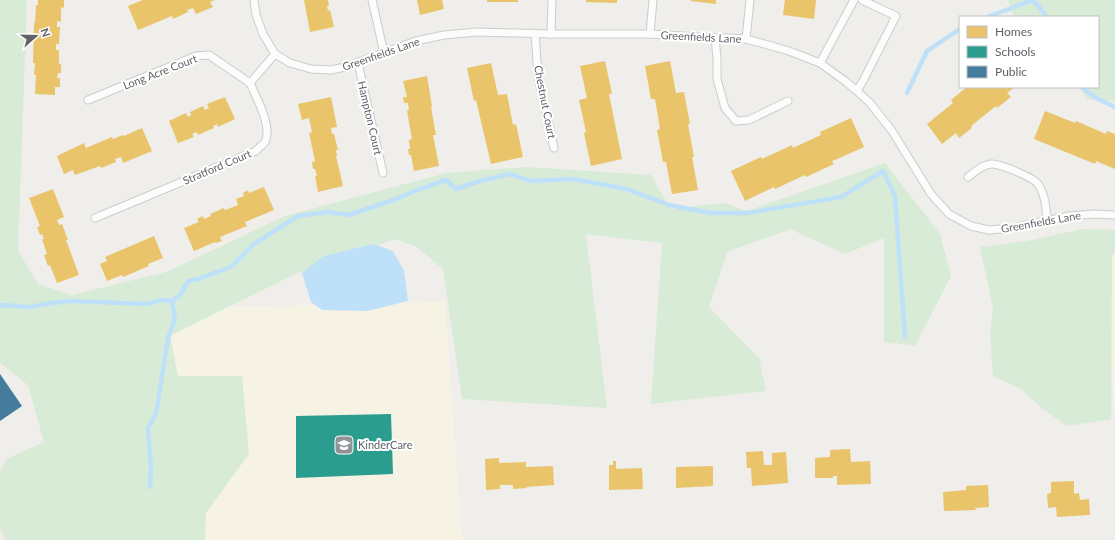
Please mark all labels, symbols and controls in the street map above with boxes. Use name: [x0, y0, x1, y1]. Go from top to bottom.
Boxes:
north arrow: [16, 16, 56, 56]
legend: [959, 16, 1099, 88]
text: Homes: [995, 24, 1032, 39]
text: N: [38, 26, 53, 39]
street label: Greenfields Lane: [660, 28, 742, 45]
street label: Greenfields Lane: [340, 34, 421, 73]
text: Schools: [995, 44, 1036, 59]
street label: Long Acre Court: [121, 51, 199, 92]
street label: Chestnut Court: [532, 64, 559, 140]
text: Public: [995, 64, 1027, 79]
street label: Hampton Court: [356, 80, 385, 156]
street label: Stratford Court: [181, 146, 253, 187]
street label: Greenfields Lane: [1000, 208, 1082, 235]
school or university icon: KinderCare: [333, 434, 355, 456]
place label: KinderCare: [358, 438, 413, 451]

